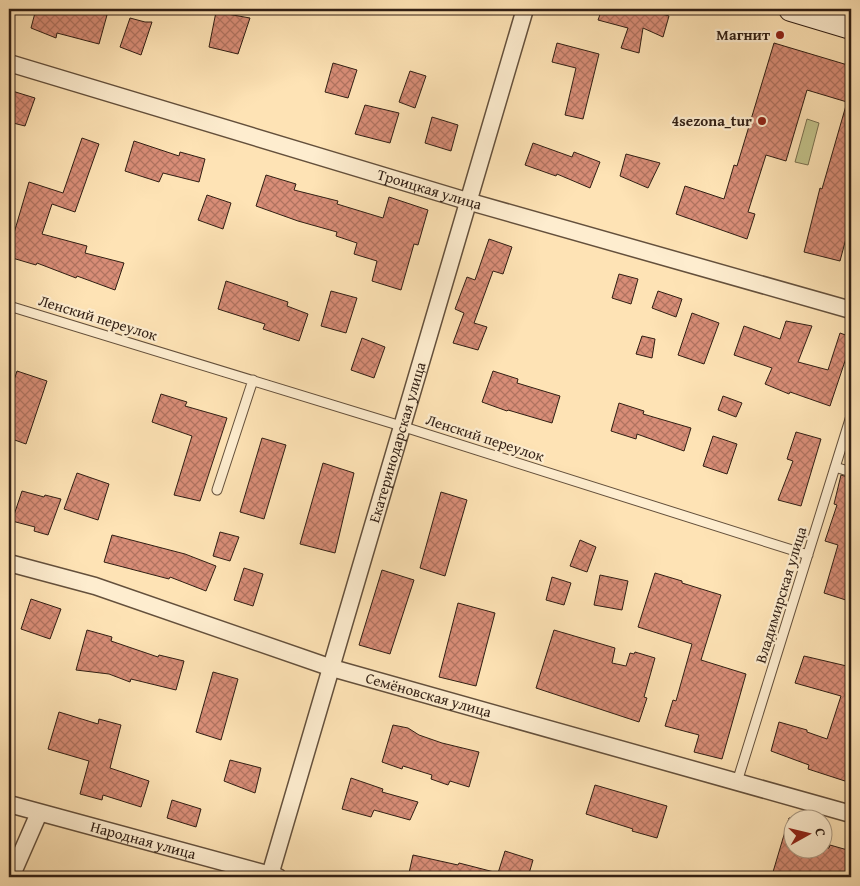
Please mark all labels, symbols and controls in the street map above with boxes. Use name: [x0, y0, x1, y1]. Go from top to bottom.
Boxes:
place label: Магнит: [716, 24, 771, 45]
marker: Магнит: [774, 29, 786, 41]
place label: 4sezona_tur: [672, 110, 752, 131]
marker: 4sezona_tur: [756, 115, 768, 127]
street label: Троицкая улица: [375, 164, 485, 215]
street label: Ленский переулок: [36, 290, 160, 346]
street label: Екатеринодарская улица: [363, 358, 431, 525]
street label: Ленский переулок: [423, 409, 547, 467]
street label: Владимирская улица: [750, 523, 812, 666]
street label: Семёновская улица: [363, 667, 495, 723]
north arrow: [782, 808, 832, 858]
street label: Народная улица: [88, 816, 199, 864]
text: С: [810, 827, 831, 838]

